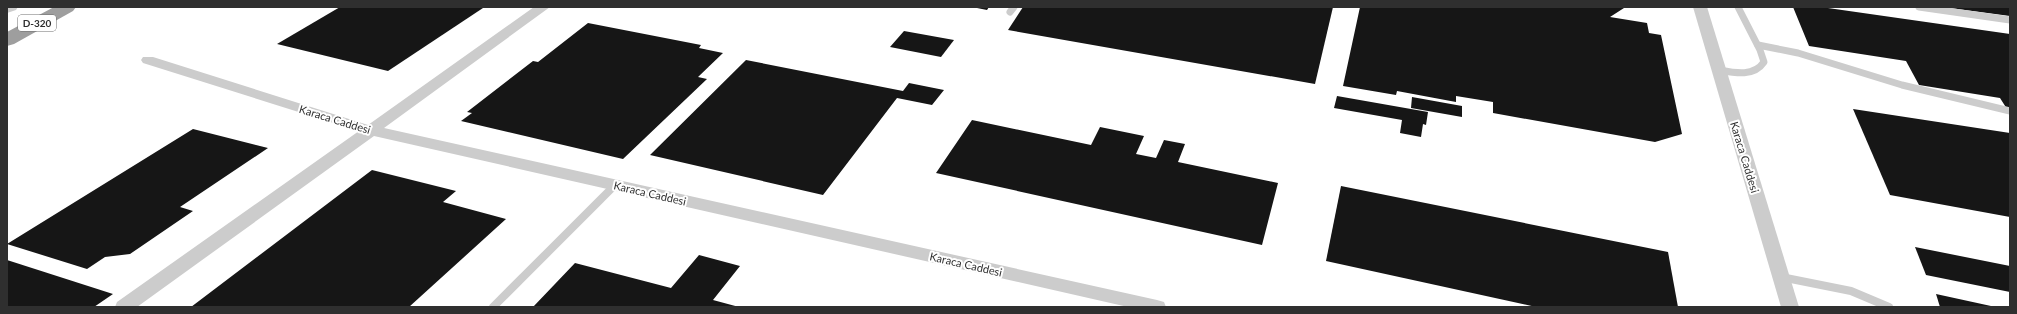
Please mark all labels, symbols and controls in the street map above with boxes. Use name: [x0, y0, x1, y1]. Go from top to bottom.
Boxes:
road number: D-320: [18, 15, 56, 31]
street label: Karaca Caddesi: [298, 102, 373, 136]
street label: Karaca Caddesi: [1728, 120, 1762, 195]
street label: Karaca Caddesi: [612, 178, 688, 208]
street label: Karaca Caddesi: [928, 249, 1004, 279]

